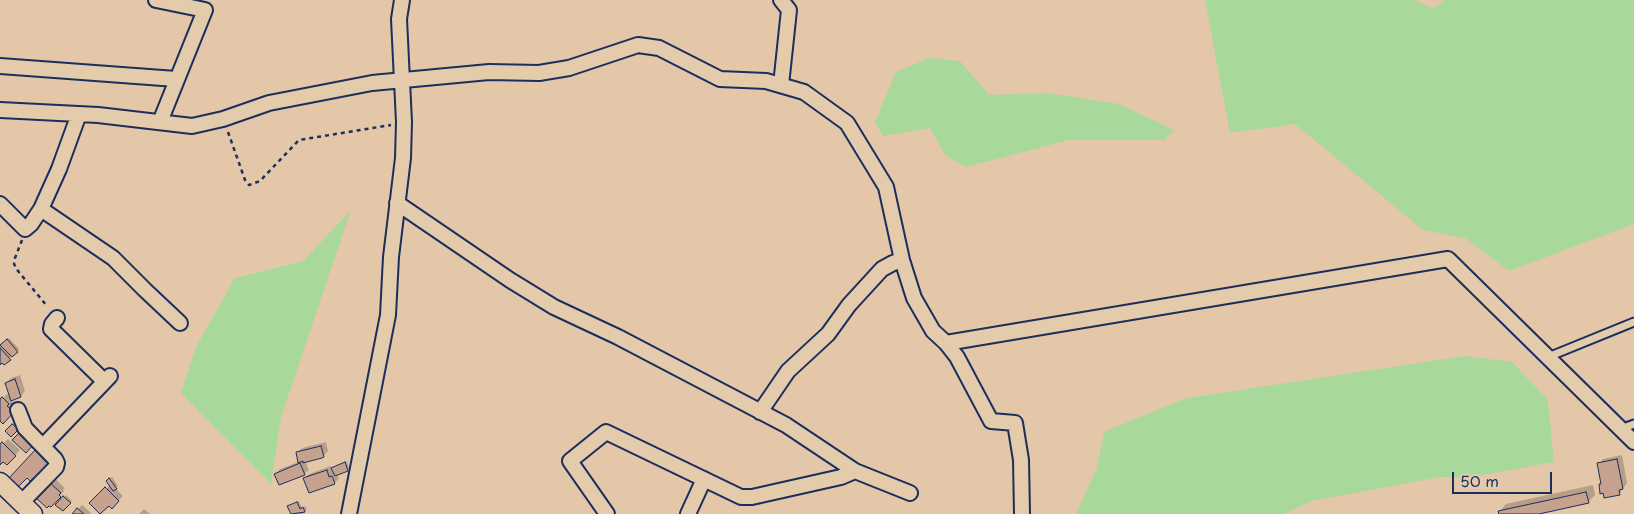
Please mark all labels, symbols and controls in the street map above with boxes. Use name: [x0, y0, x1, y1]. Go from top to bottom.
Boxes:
scale bar: [1454, 462, 1554, 494]
text: 50 m: [1460, 469, 1499, 492]

